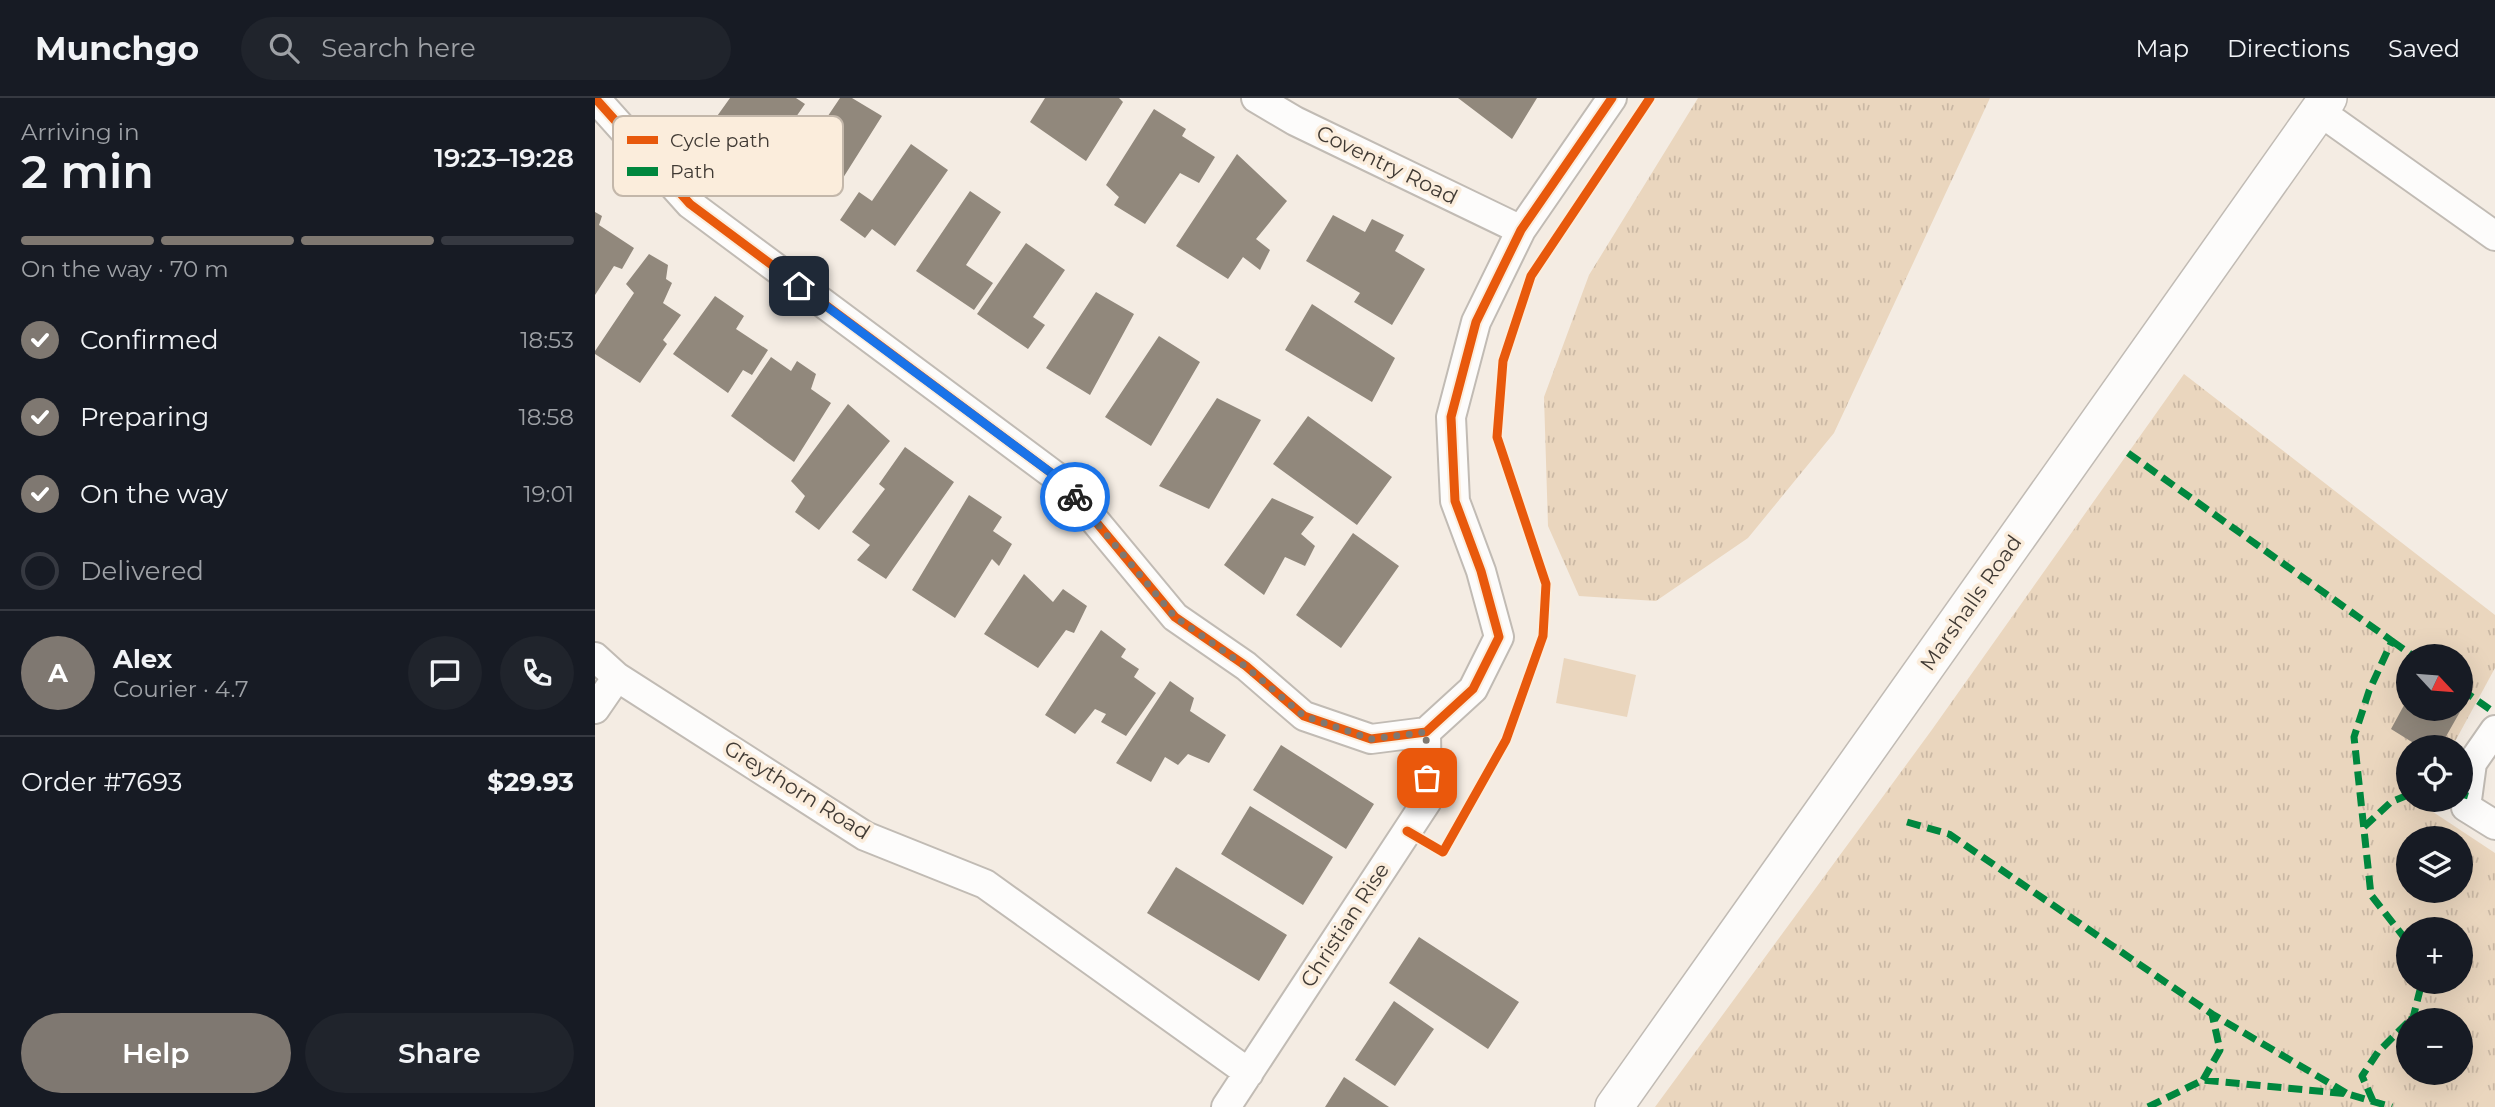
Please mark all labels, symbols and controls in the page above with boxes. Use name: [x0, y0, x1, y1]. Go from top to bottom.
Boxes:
search box: [241, 17, 731, 80]
text: Munchgo: [35, 28, 199, 68]
icon: search: [265, 29, 303, 67]
text: Search here: [321, 32, 476, 64]
text: Map: [2136, 34, 2189, 63]
text: Directions: [2227, 34, 2350, 63]
text: Saved: [2388, 34, 2460, 63]
legend: [613, 116, 843, 196]
text: Arriving in: [21, 118, 140, 146]
street label: Coventry Road: [1313, 120, 1462, 209]
text: Cycle path: [670, 129, 770, 152]
text: 19:23–19:28: [434, 142, 574, 174]
text: 2 min: [21, 143, 154, 200]
text: Path: [670, 160, 715, 183]
text: On the way · 70 m: [21, 255, 229, 283]
pin: [769, 256, 829, 316]
icon: home: [780, 267, 818, 305]
icon: check: [21, 321, 59, 359]
text: Confirmed: [80, 324, 219, 356]
text: 18:53: [520, 326, 574, 354]
icon: check: [21, 398, 59, 436]
text: Preparing: [80, 401, 209, 433]
text: 18:58: [518, 403, 574, 431]
courier: [1040, 462, 1110, 532]
icon: check: [21, 475, 59, 513]
text: On the way: [80, 478, 228, 510]
icon: bike: [1056, 478, 1094, 516]
text: 19:01: [523, 480, 574, 508]
street label: Marshalls Road: [1915, 530, 2027, 675]
text: Delivered: [80, 555, 204, 587]
button: chat: [408, 636, 482, 710]
button: phone: [500, 636, 574, 710]
text: Alex: [113, 643, 172, 675]
north arrow: [2396, 644, 2473, 721]
map controls: [2396, 644, 2473, 1085]
text: A: [48, 657, 68, 689]
text: Courier · 4.7: [113, 675, 249, 703]
street label: Greythorn Road: [720, 735, 875, 844]
button: locate: [2396, 735, 2473, 812]
pin: [1397, 748, 1457, 808]
icon: bag: [1408, 759, 1446, 797]
text: Order #7693: [21, 766, 182, 798]
text: $29.93: [487, 766, 574, 798]
button: layers: [2396, 826, 2473, 903]
street label: Christian Rise: [1295, 858, 1394, 992]
button: +: [2396, 917, 2473, 994]
button: −: [2396, 1008, 2473, 1085]
button: Help: [21, 1013, 291, 1093]
button: Share: [305, 1013, 574, 1093]

